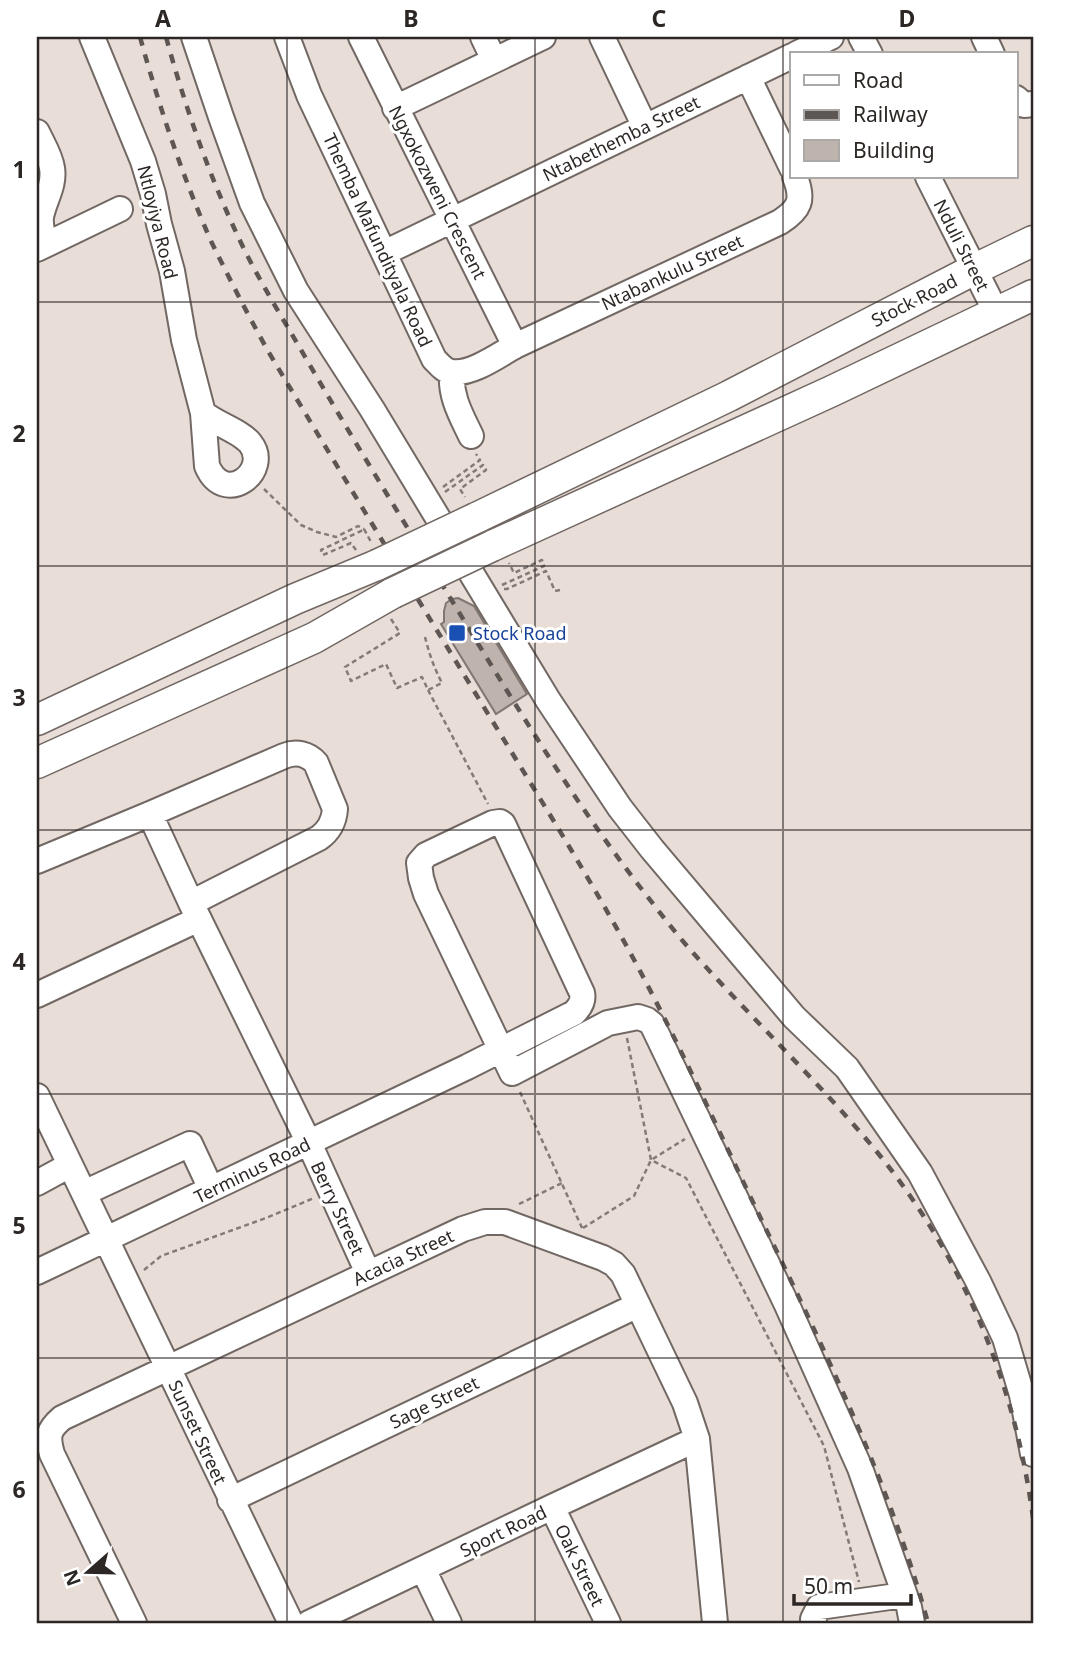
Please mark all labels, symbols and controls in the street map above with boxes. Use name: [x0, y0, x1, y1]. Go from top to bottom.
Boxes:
text: A: [155, 2, 171, 34]
text: B: [403, 2, 419, 34]
text: C: [652, 2, 667, 34]
text: D: [899, 2, 915, 34]
legend: [790, 52, 1018, 178]
text: Road: [853, 66, 903, 94]
street label: Ntabethemba Street: [538, 89, 704, 187]
text: Railway: [853, 100, 928, 128]
street label: Ngxokozweni Crescent: [384, 101, 492, 283]
street label: Themba Mafundityala Road: [318, 129, 438, 351]
text: Building: [853, 136, 935, 164]
text: 1: [12, 153, 26, 185]
street label: Ntloyiya Road: [132, 163, 184, 281]
street label: Nduli Street: [929, 195, 996, 295]
street label: Ntabankulu Street: [597, 228, 747, 315]
street label: Stock Road: [867, 268, 961, 332]
text: 2: [12, 417, 26, 449]
place label: Stock Road: [473, 621, 566, 645]
marker: Stock Road: [447, 623, 467, 643]
text: 3: [12, 681, 26, 713]
text: 4: [12, 945, 26, 977]
street label: Terminus Road: [190, 1131, 314, 1209]
street label: Berry Street: [306, 1157, 370, 1259]
text: 5: [12, 1209, 26, 1241]
street label: Acacia Street: [349, 1223, 458, 1291]
street label: Sage Street: [386, 1370, 483, 1434]
street label: Sunset Street: [163, 1376, 233, 1488]
text: 6: [12, 1473, 26, 1505]
street label: Sport Road: [456, 1500, 550, 1562]
street label: Oak Street: [550, 1520, 610, 1611]
north arrow: [52, 1538, 122, 1608]
scale bar: [794, 1562, 911, 1606]
text: N: [57, 1566, 87, 1590]
text: 50 m: [804, 1572, 853, 1600]

